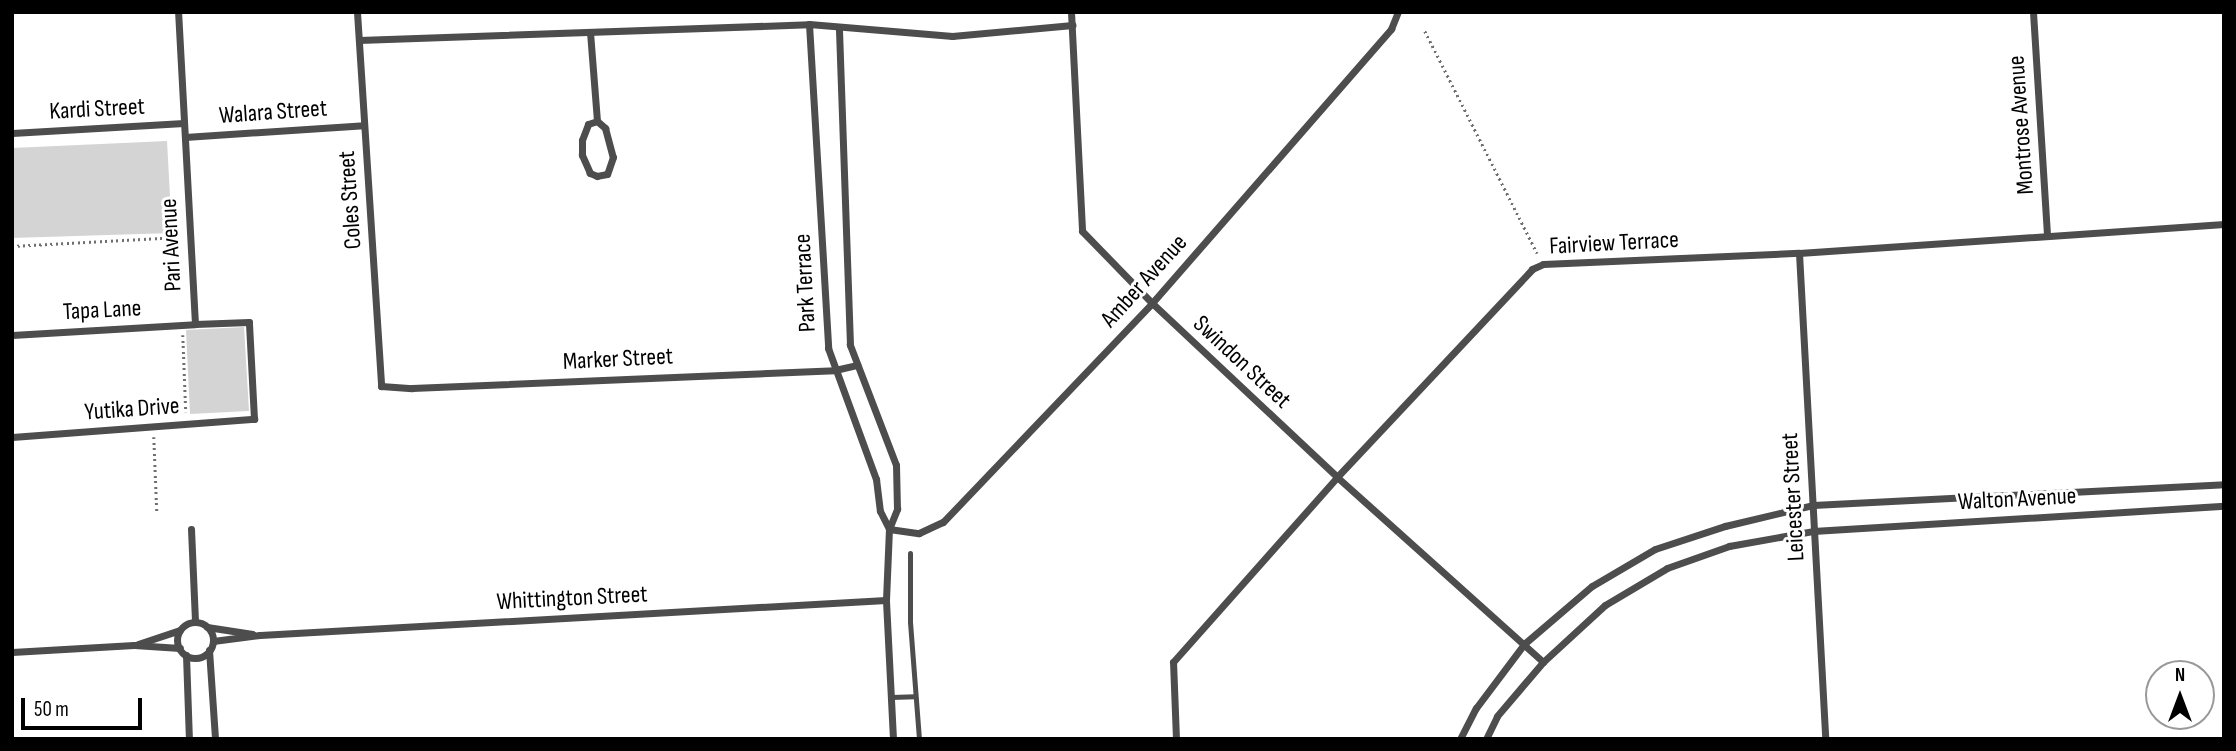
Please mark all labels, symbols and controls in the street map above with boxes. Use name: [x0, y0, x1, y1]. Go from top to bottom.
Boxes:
street label: Montrose Avenue: [2002, 55, 2040, 195]
street label: Kardi Street: [49, 92, 145, 126]
street label: Walara Street: [218, 94, 328, 130]
street label: Coles Street: [332, 150, 368, 250]
street label: Pari Avenue: [154, 198, 188, 292]
street label: Fairview Terrace: [1549, 225, 1679, 261]
street label: Amber Avenue: [1095, 229, 1193, 333]
street label: Park Terrace: [788, 233, 822, 333]
street label: Tapa Lane: [62, 294, 142, 326]
street label: Swindon Street: [1187, 309, 1297, 415]
street label: Marker Street: [562, 342, 674, 376]
street label: Yutika Drive: [84, 391, 180, 427]
street label: Leicester Street: [1775, 432, 1811, 562]
street label: Walton Avenue: [1957, 482, 2077, 516]
street label: Whittington Street: [496, 580, 648, 616]
north arrow: [2145, 660, 2215, 730]
text: N: [2175, 664, 2185, 687]
scale bar: [24, 684, 145, 728]
text: 50 m: [34, 697, 69, 722]

